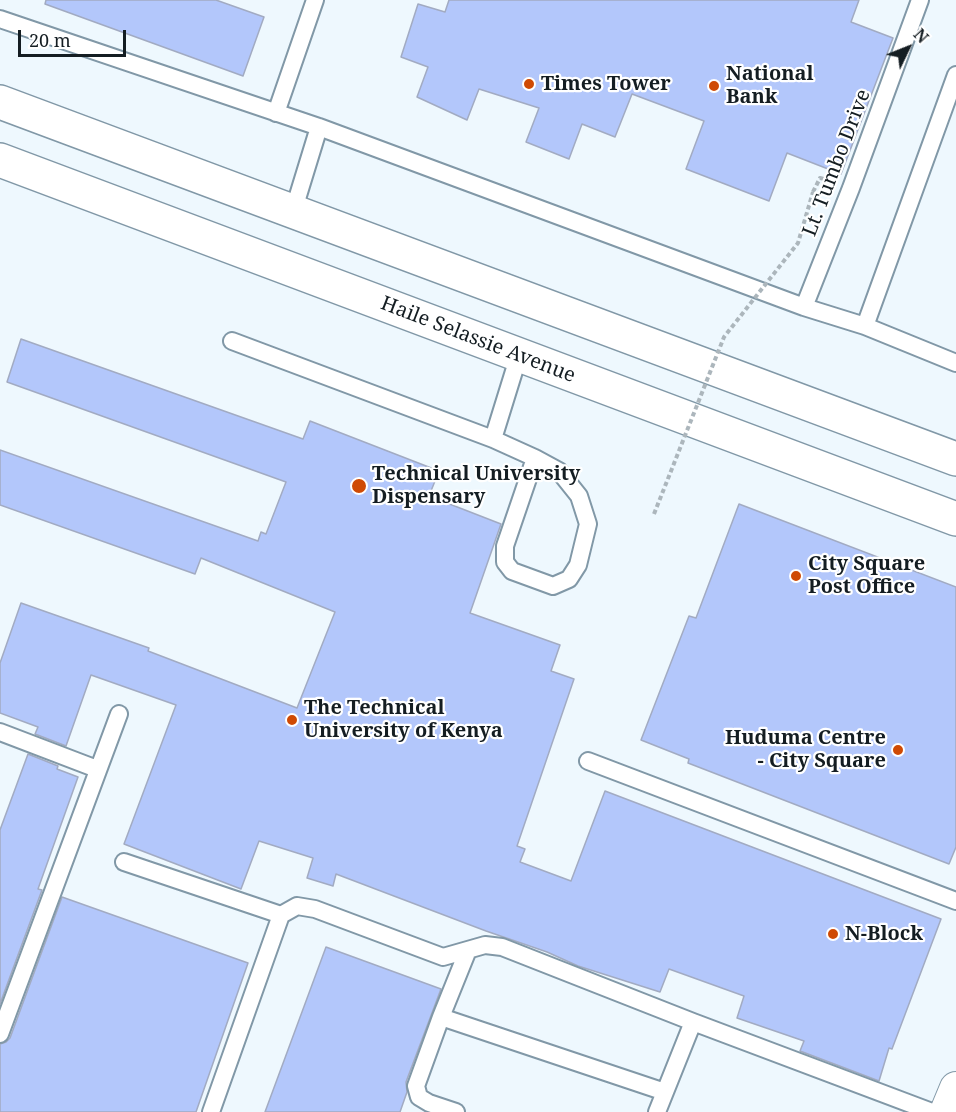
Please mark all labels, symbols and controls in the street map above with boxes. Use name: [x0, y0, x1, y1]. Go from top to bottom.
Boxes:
scale bar: [21, 18, 129, 56]
north arrow: [878, 18, 938, 78]
text: N: [909, 24, 934, 48]
text: 20 m: [29, 28, 71, 52]
place label: National Bank: [726, 62, 814, 109]
place label: Times Tower: [541, 72, 671, 96]
marker: Times Tower: [522, 77, 536, 91]
marker: National Bank: [707, 79, 721, 93]
street label: Lt. Tumbo Drive: [798, 86, 876, 240]
street label: Haile Selassie Avenue: [377, 292, 579, 388]
place label: Technical University Dispensary: [372, 462, 580, 509]
marker: Technical University Dispensary: [350, 477, 368, 495]
place label: City Square Post Office: [808, 552, 925, 599]
marker: City Square Post Office: [789, 569, 803, 583]
place label: The Technical University of Kenya: [304, 696, 503, 743]
marker: The Technical University of Kenya: [285, 713, 299, 727]
place label: Huduma Centre - City Square: [725, 726, 886, 773]
marker: Huduma Centre - City Square: [891, 743, 905, 757]
place label: N-Block: [845, 922, 923, 946]
marker: N-Block: [826, 927, 840, 941]

